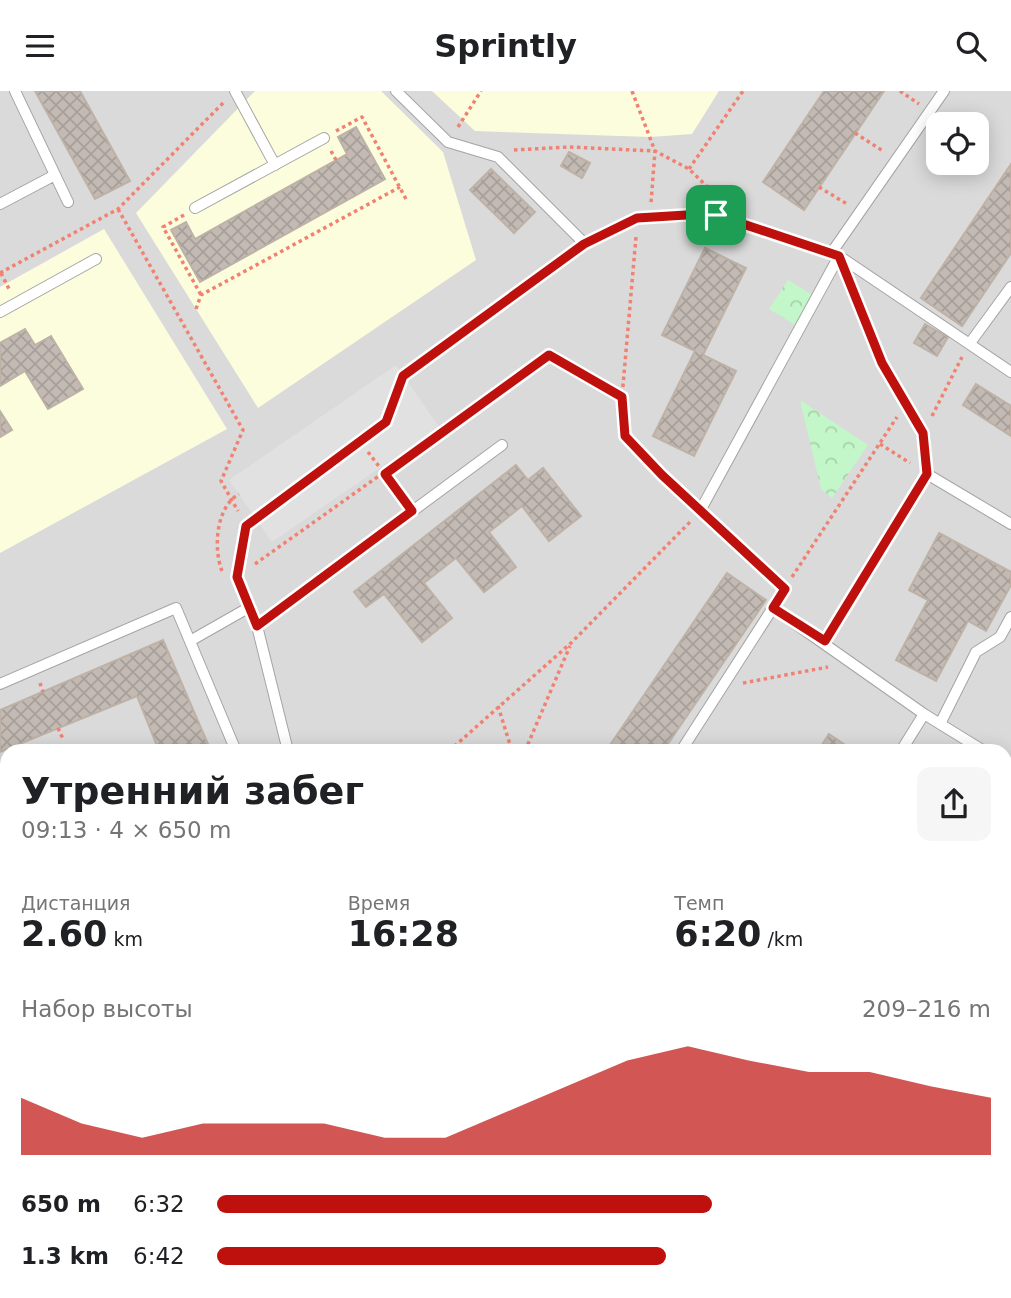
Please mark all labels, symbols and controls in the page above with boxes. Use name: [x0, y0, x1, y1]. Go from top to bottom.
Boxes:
icon: menu: [21, 27, 59, 65]
text: Sprintly: [434, 27, 577, 65]
icon: search: [952, 27, 990, 65]
map controls: [926, 112, 989, 175]
button: locate: [926, 112, 989, 175]
pin: [686, 185, 746, 245]
icon: arrive: [697, 196, 735, 234]
button: share: [917, 767, 991, 841]
text: Утренний забег: [21, 769, 364, 813]
text: 09:13 · 4 × 650 m: [21, 817, 231, 843]
text: Дистанция: [21, 892, 130, 914]
text: Время: [348, 892, 410, 914]
text: Темп: [674, 892, 724, 914]
text: 2.60: [21, 914, 107, 954]
text: 16:28: [348, 914, 459, 954]
text: 6:20: [674, 914, 761, 954]
text: km: [107, 928, 143, 950]
text: /km: [761, 928, 803, 950]
text: Набор высоты: [21, 996, 193, 1022]
text: 209–216 m: [862, 996, 991, 1022]
text: 650 m: [21, 1191, 101, 1217]
text: 6:32: [133, 1191, 185, 1217]
text: 1.3 km: [21, 1243, 109, 1269]
text: 6:42: [133, 1243, 185, 1269]

